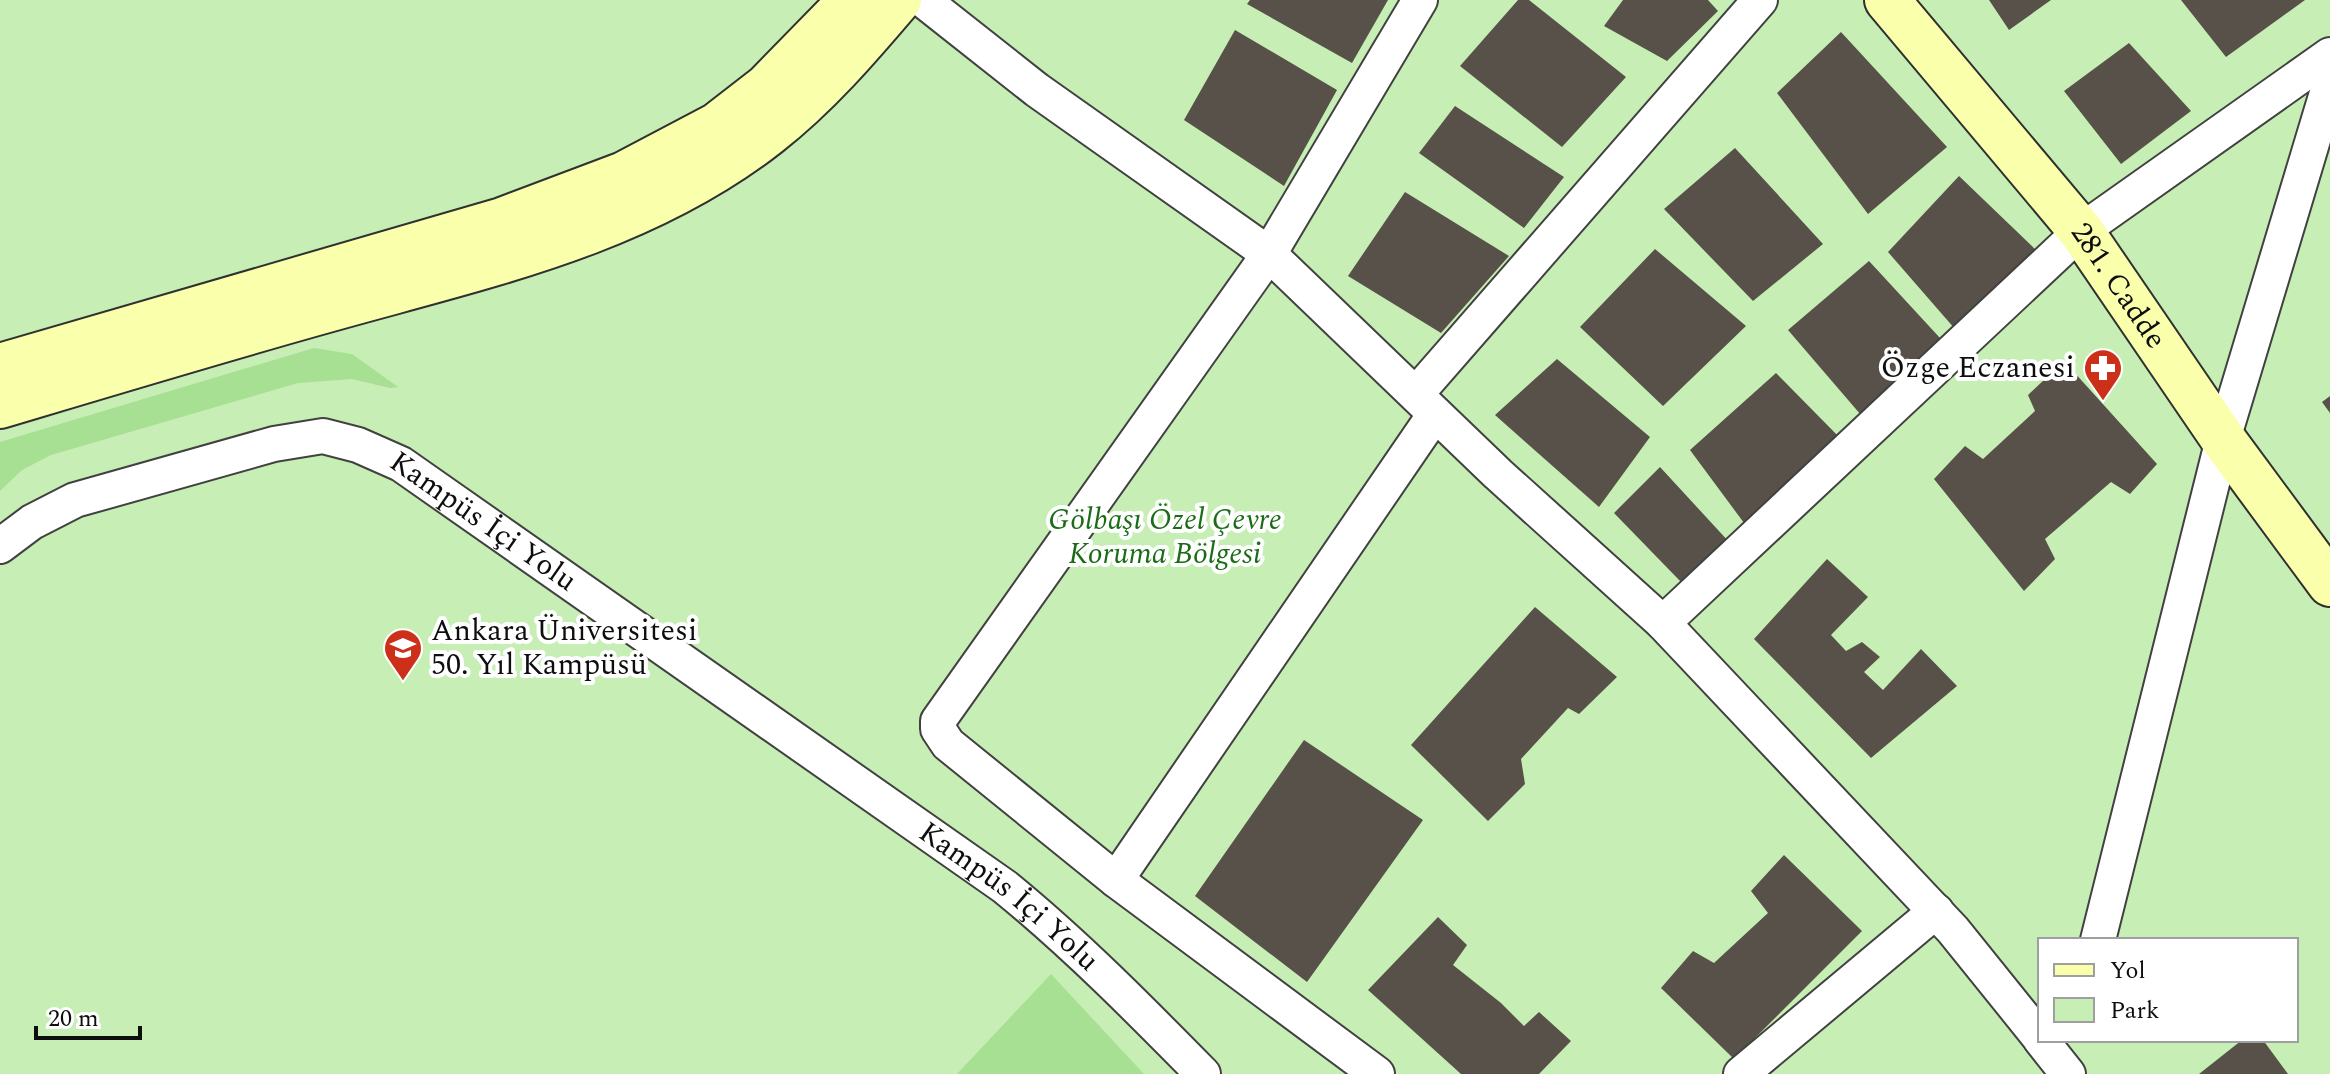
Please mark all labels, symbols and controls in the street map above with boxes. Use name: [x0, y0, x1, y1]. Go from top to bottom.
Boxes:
street label: 281. Cadde: [2059, 213, 2178, 358]
place label: Özge Eczanesi: [1881, 345, 2075, 391]
pharmacy icon: Özge Eczanesi: [2082, 347, 2124, 402]
street label: Kampüs İçi Yolu: [380, 439, 586, 603]
park label: Gölbaşı Özel Çevre Koruma Bölgesi: [1048, 497, 1282, 577]
place label: Ankara Üniversitesi 50. Yıl Kampüsü: [431, 608, 697, 688]
school or university icon: Ankara Üniversitesi 50. Yıl Kampüsü: [382, 627, 424, 682]
street label: Kampüs İçi Yolu: [909, 810, 1110, 983]
legend: [2038, 938, 2298, 1042]
text: Yol: [2110, 953, 2146, 989]
scale bar: [36, 990, 140, 1040]
text: Park: [2110, 993, 2160, 1029]
text: 20 m: [48, 1001, 99, 1037]

